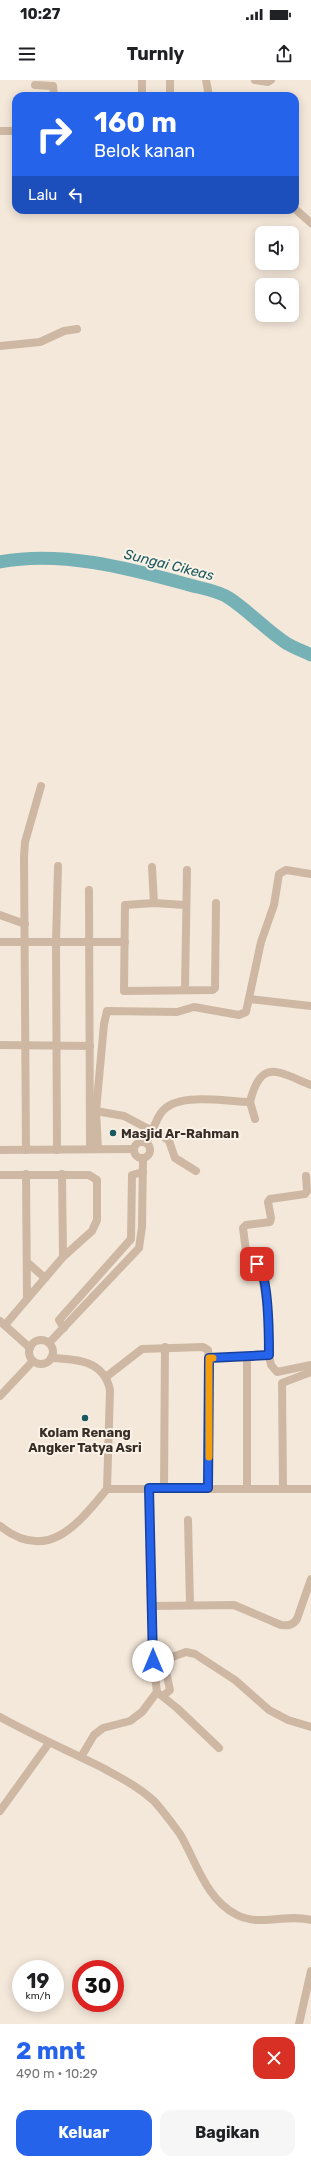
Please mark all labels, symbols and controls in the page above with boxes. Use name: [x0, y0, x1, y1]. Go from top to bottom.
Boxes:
text: 10:27: [20, 5, 60, 23]
icon: menu: [16, 43, 38, 65]
text: Turnly: [127, 43, 184, 65]
icon: share: [273, 43, 295, 65]
text: 160 m: [94, 106, 177, 139]
icon: right: [28, 108, 80, 160]
text: Belok kanan: [94, 140, 195, 162]
icon: left: [65, 184, 87, 206]
text: Lalu: [28, 186, 57, 204]
map controls: [255, 226, 299, 322]
button: sound: [255, 226, 299, 270]
button: search: [255, 278, 299, 322]
water label: Sungai Cikeas: [122, 546, 216, 584]
place label: Masjid Ar-Rahman: [121, 1126, 239, 1141]
marker: Masjid Ar-Rahman: [108, 1128, 118, 1138]
pin: [240, 1247, 274, 1281]
icon: arrive: [246, 1253, 268, 1275]
marker: Kolam Renang Angker Tatya Asri: [80, 1413, 90, 1423]
place label: Kolam Renang Angker Tatya Asri: [28, 1425, 142, 1455]
position arrow: [132, 1640, 174, 1682]
speed limit sign: 30: [72, 1960, 124, 2012]
text: 19: [27, 1969, 49, 1993]
text: km/h: [26, 1990, 50, 2002]
text: 2 mnt: [16, 2037, 85, 2065]
button: close: [253, 2037, 295, 2079]
text: 490 m · 10:29: [16, 2066, 98, 2081]
button: Keluar: [16, 2110, 152, 2156]
button: Bagikan: [160, 2110, 295, 2156]

